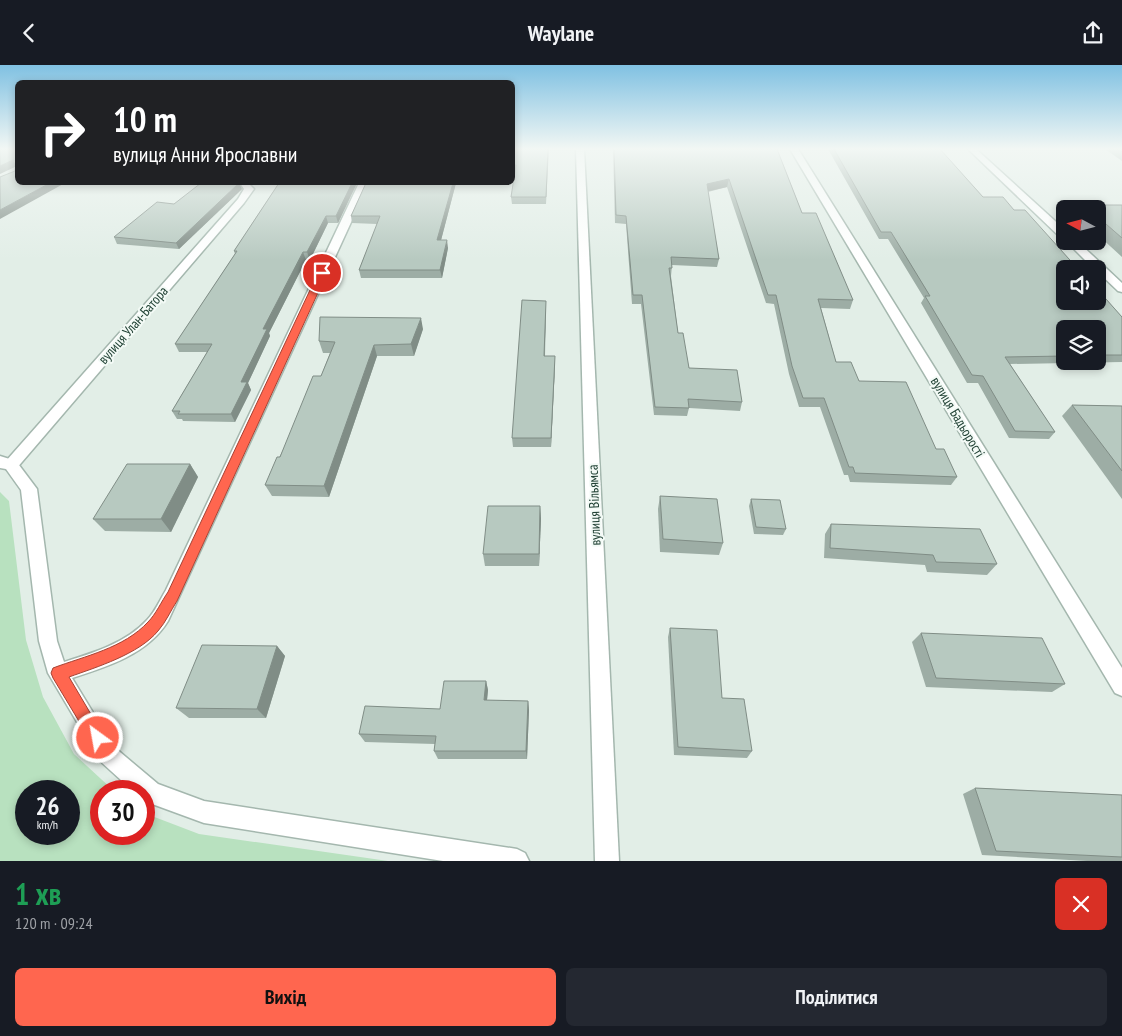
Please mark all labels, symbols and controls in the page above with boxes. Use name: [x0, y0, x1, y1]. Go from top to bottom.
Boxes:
icon: back: [15, 19, 43, 47]
text: Waylane: [528, 19, 594, 47]
icon: share: [1079, 19, 1107, 47]
text: 10 m: [113, 96, 177, 142]
icon: right: [30, 100, 95, 165]
text: вулиця Анни Ярославни: [113, 140, 297, 168]
north arrow: [1056, 200, 1106, 250]
map controls: [1056, 200, 1106, 370]
pin: [301, 252, 343, 294]
icon: arrive: [308, 259, 336, 287]
button: sound: [1056, 260, 1106, 310]
street label: вулиця Улан-Батора: [94, 282, 172, 368]
button: layers: [1056, 320, 1106, 370]
street label: вулиця Бадьорості: [927, 373, 989, 461]
street label: вулиця Вільямса: [584, 464, 604, 546]
position arrow: [71, 711, 123, 763]
speed limit sign: 30: [90, 780, 155, 845]
text: 26: [36, 790, 59, 822]
text: km/h: [37, 817, 58, 832]
text: 1 хв: [15, 874, 61, 913]
button: close: [1055, 878, 1107, 930]
text: 120 m · 09:24: [15, 913, 93, 933]
button: Вихід: [15, 968, 556, 1026]
button: Поділитися: [566, 968, 1107, 1026]

